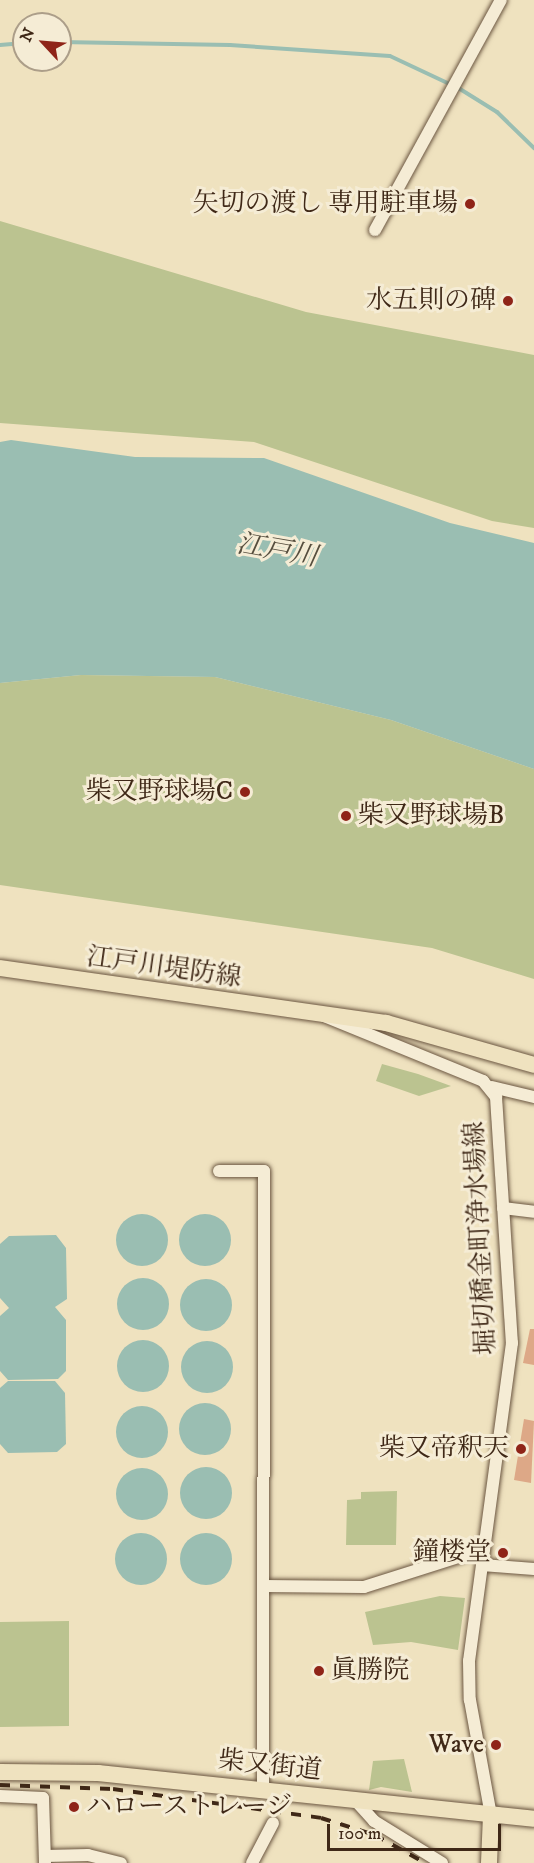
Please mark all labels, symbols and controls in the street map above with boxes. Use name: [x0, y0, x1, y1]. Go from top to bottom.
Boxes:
north arrow: [12, 12, 72, 72]
text: N: [16, 25, 39, 45]
place label: 矢切の渡し 専用駐車場: [192, 188, 458, 220]
marker: 矢切の渡し 専用駐車場: [463, 197, 477, 211]
place label: 水五則の碑: [366, 285, 496, 317]
marker: 水五則の碑: [501, 294, 515, 308]
water label: 江戸川: [234, 528, 320, 574]
place label: 柴又野球場C: [86, 776, 233, 808]
marker: 柴又野球場C: [238, 785, 252, 799]
place label: 柴又野球場B: [358, 800, 504, 832]
marker: 柴又野球場B: [339, 809, 353, 823]
street label: 江戸川堤防線: [85, 942, 243, 994]
street label: 堀切橋金町浄水場線: [459, 1120, 503, 1356]
place label: 柴又帝釈天: [379, 1433, 509, 1465]
marker: 柴又帝釈天: [514, 1442, 528, 1456]
place label: 鐘楼堂: [413, 1537, 491, 1569]
marker: 鐘楼堂: [496, 1546, 510, 1560]
place label: 眞勝院: [331, 1655, 409, 1687]
marker: 眞勝院: [312, 1664, 326, 1678]
place label: Wave: [429, 1729, 484, 1761]
marker: Wave: [489, 1738, 503, 1752]
street label: 柴又街道: [217, 1745, 323, 1787]
place label: ハローストレージ: [86, 1791, 294, 1823]
marker: ハローストレージ: [67, 1800, 81, 1814]
scale bar: [330, 1812, 504, 1850]
text: 100 m: [338, 1823, 381, 1845]

